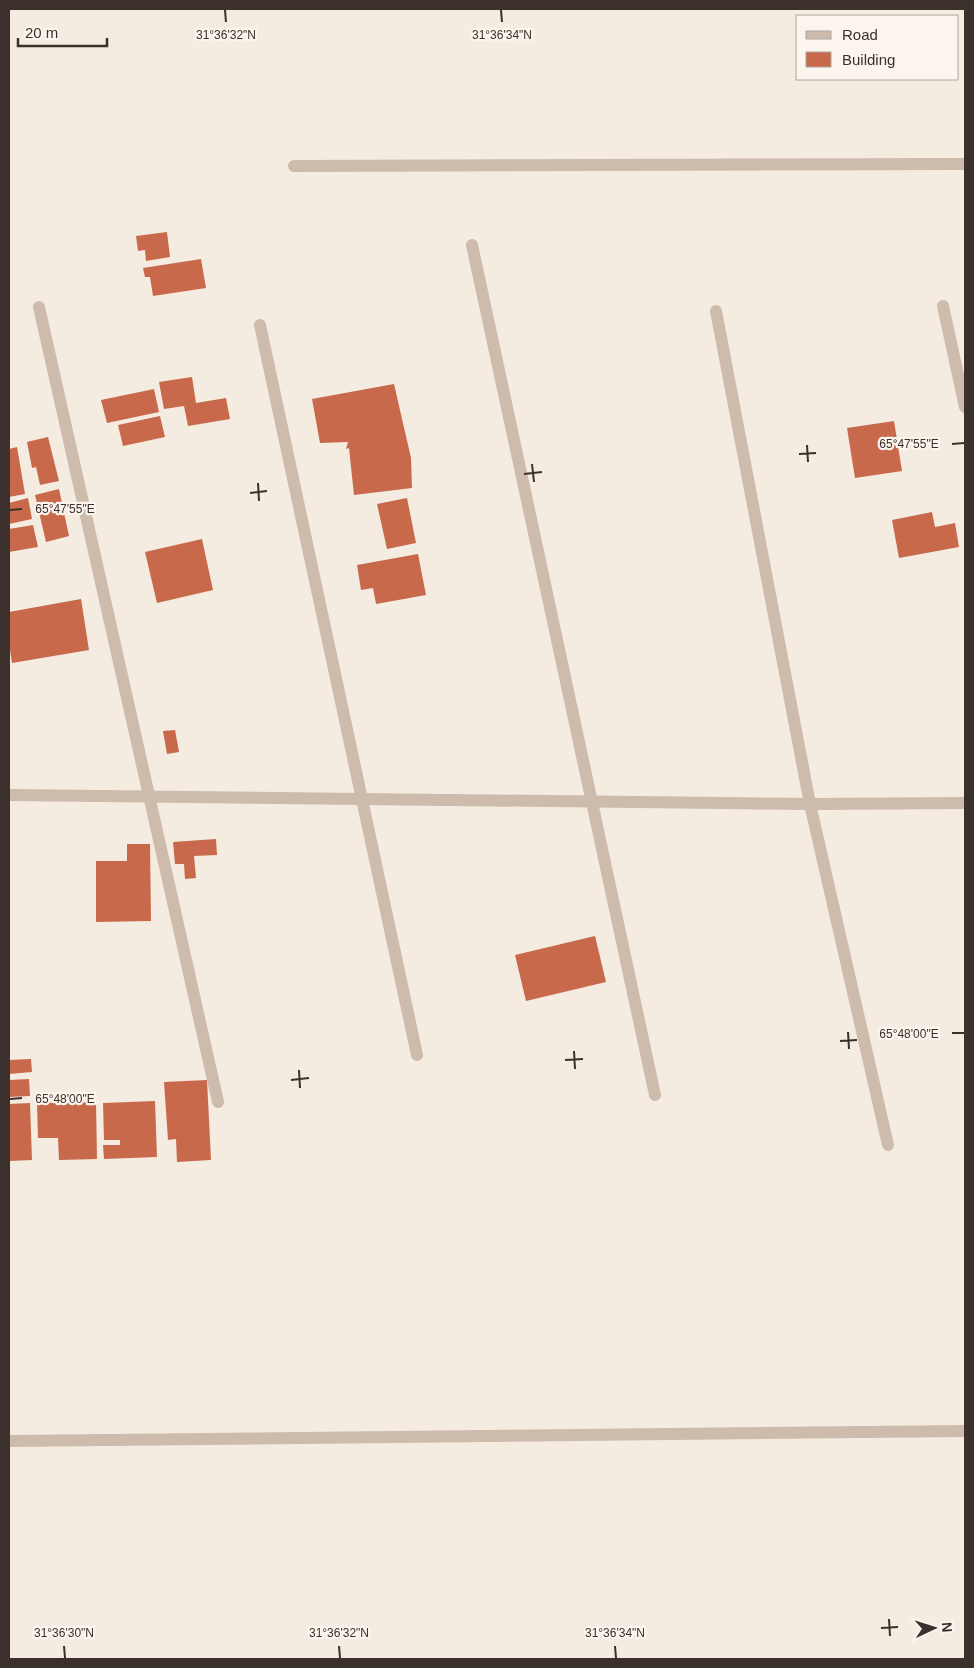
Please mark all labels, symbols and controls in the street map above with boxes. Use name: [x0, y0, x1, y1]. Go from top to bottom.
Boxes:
scale bar: [18, 15, 106, 47]
legend: [796, 15, 959, 80]
text: 20 m: [25, 24, 58, 41]
text: Road: [842, 26, 878, 43]
text: 31°36'32"N: [196, 28, 256, 42]
text: 31°36'34"N: [472, 28, 532, 42]
text: Building: [842, 51, 895, 68]
text: 65°47'55"E: [879, 437, 939, 451]
text: 65°47'55"E: [35, 502, 95, 516]
text: 65°48'00"E: [879, 1027, 939, 1041]
text: 65°48'00"E: [35, 1092, 95, 1106]
north arrow: [909, 1603, 959, 1653]
text: N: [939, 1621, 955, 1633]
text: 31°36'30"N: [34, 1626, 94, 1640]
text: 31°36'32"N: [309, 1626, 369, 1640]
text: 31°36'34"N: [585, 1626, 645, 1640]

